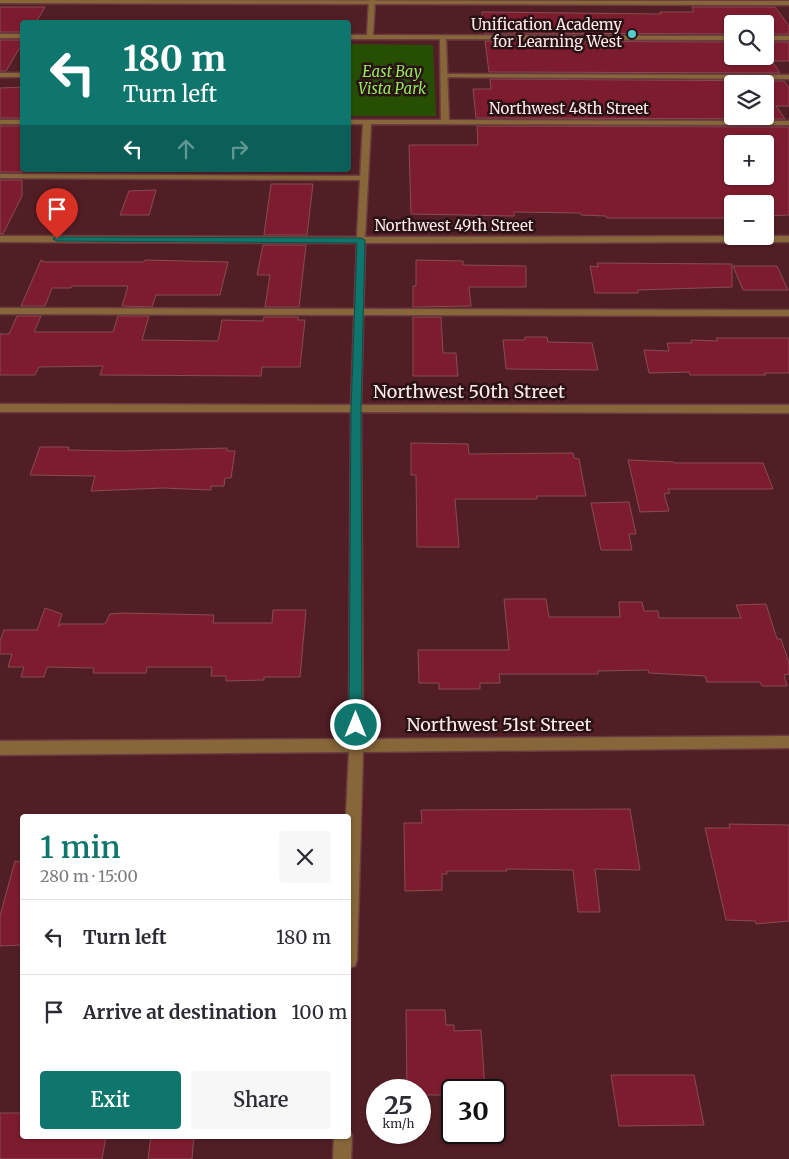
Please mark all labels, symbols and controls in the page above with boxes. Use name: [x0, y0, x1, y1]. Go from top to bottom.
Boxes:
place label: Unification Academy for Learning West: [471, 15, 622, 51]
map controls: [724, 15, 774, 245]
button: search: [724, 15, 774, 65]
marker: Unification Academy for Learning West: [626, 28, 638, 40]
text: 180 m: [123, 37, 226, 81]
icon: left: [40, 40, 105, 105]
park label: East Bay Vista Park: [358, 62, 427, 98]
button: layers: [724, 75, 774, 125]
text: Turn left: [123, 80, 217, 108]
street label: Northwest 48th Street: [489, 99, 649, 118]
icon: left: [119, 135, 147, 163]
icon: ahead: [172, 135, 200, 163]
icon: right: [225, 135, 253, 163]
button: +: [724, 135, 774, 185]
pin: [36, 188, 78, 239]
icon: arrive: [43, 195, 71, 223]
button: −: [724, 195, 774, 245]
street label: Northwest 49th Street: [374, 216, 534, 235]
street label: Northwest 50th Street: [373, 380, 565, 403]
position arrow: [329, 698, 381, 750]
street label: Northwest 51st Street: [407, 713, 591, 736]
text: 1 min: [40, 828, 121, 866]
button: close: [279, 831, 331, 883]
text: 280 m · 15:00: [40, 866, 138, 886]
icon: left: [40, 923, 68, 951]
text: Turn left: [83, 925, 167, 949]
text: 180 m: [276, 925, 331, 949]
icon: arrive: [40, 998, 68, 1026]
text: Arrive at destination: [83, 1000, 277, 1024]
text: 100 m: [292, 1000, 347, 1024]
button: Exit: [40, 1071, 181, 1129]
button: Share: [191, 1071, 331, 1129]
speed limit sign: 30: [441, 1079, 506, 1144]
text: 25: [384, 1089, 413, 1121]
text: km/h: [383, 1116, 414, 1131]

